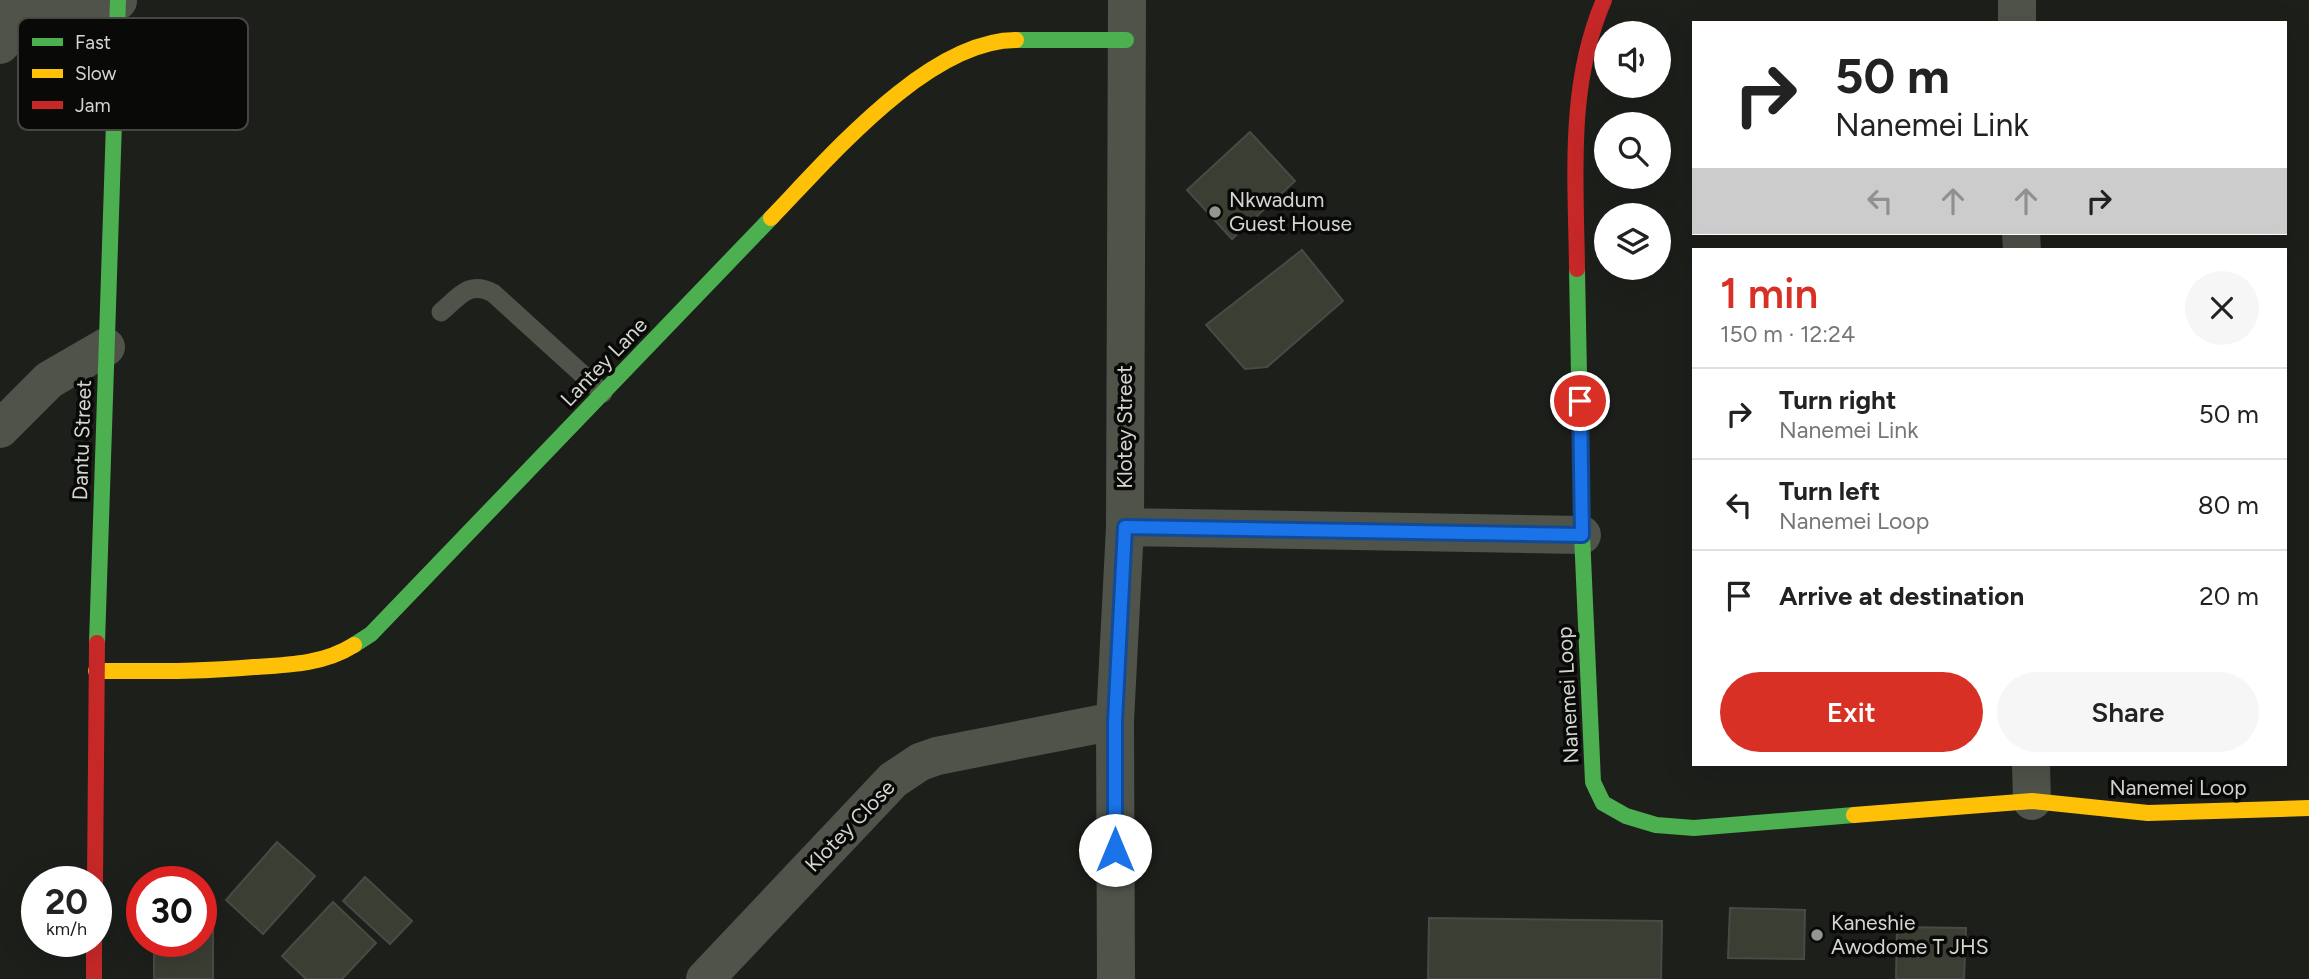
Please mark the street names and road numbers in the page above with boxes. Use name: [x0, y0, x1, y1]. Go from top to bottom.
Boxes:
street label: Lantey Lane: [555, 312, 652, 411]
street label: Klotey Street: [1112, 365, 1137, 489]
street label: Dantu Street: [67, 379, 96, 501]
street label: Nanemei Loop: [1551, 626, 1584, 764]
street label: Klotey Close: [800, 774, 900, 877]
street label: Nanemei Loop: [2109, 775, 2247, 800]

